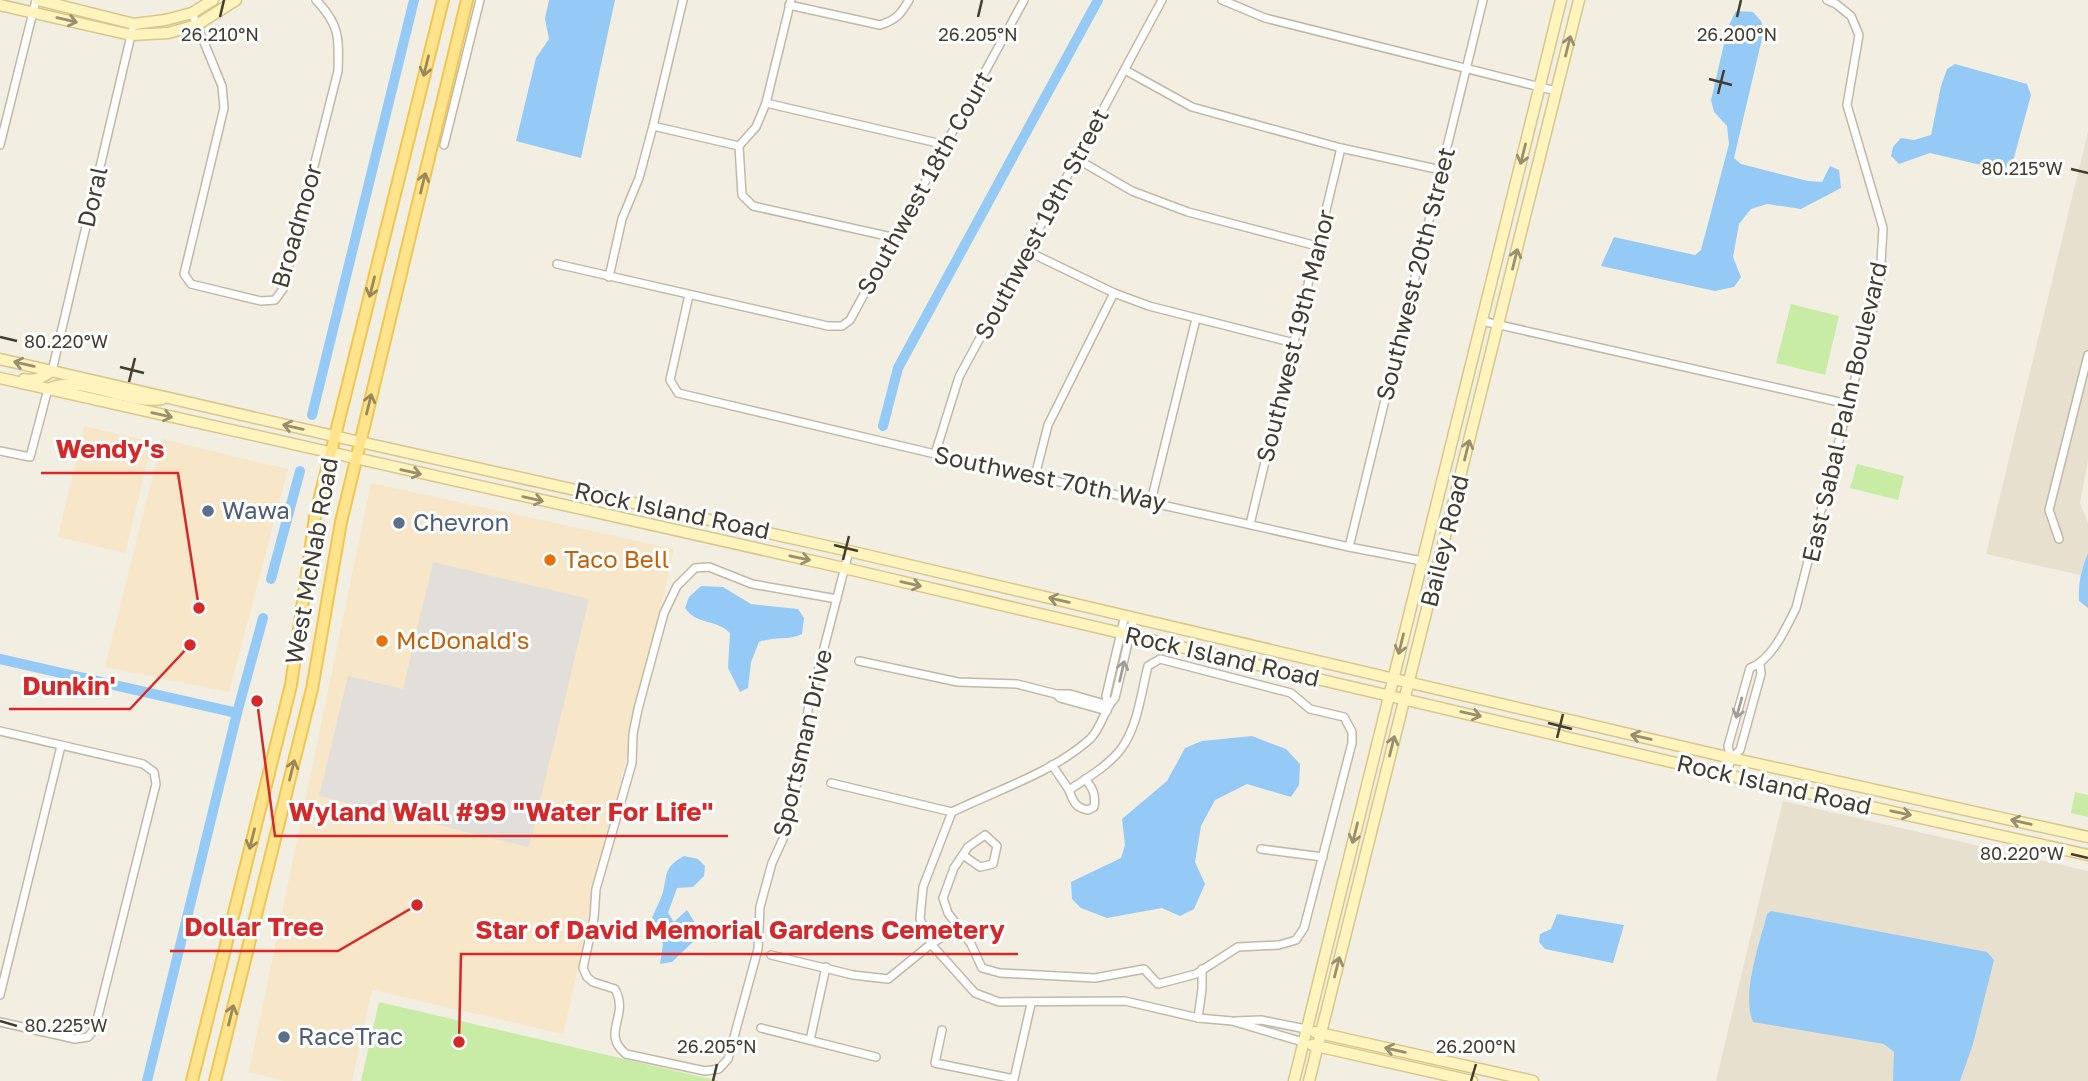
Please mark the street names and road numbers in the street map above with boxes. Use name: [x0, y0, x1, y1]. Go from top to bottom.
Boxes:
street label: Southwest 18th Court: [850, 65, 997, 299]
street label: Southwest 19th Street: [967, 103, 1114, 344]
street label: Southwest 20th Street: [1369, 144, 1460, 403]
street label: Broadmoor: [264, 160, 327, 291]
street label: Doral: [70, 163, 113, 230]
street label: Southwest 19th Manor: [1249, 206, 1340, 465]
street label: East Sabal Palm Boulevard: [1795, 259, 1892, 565]
street label: Southwest 70th Way: [932, 439, 1169, 516]
street label: West McNab Road: [278, 455, 343, 666]
street label: Bailey Road: [1413, 472, 1474, 610]
street label: Rock Island Road: [572, 475, 773, 544]
street label: Rock Island Road: [1122, 619, 1323, 692]
street label: Sportsman Drive: [766, 646, 837, 839]
street label: Rock Island Road: [1674, 747, 1875, 820]

